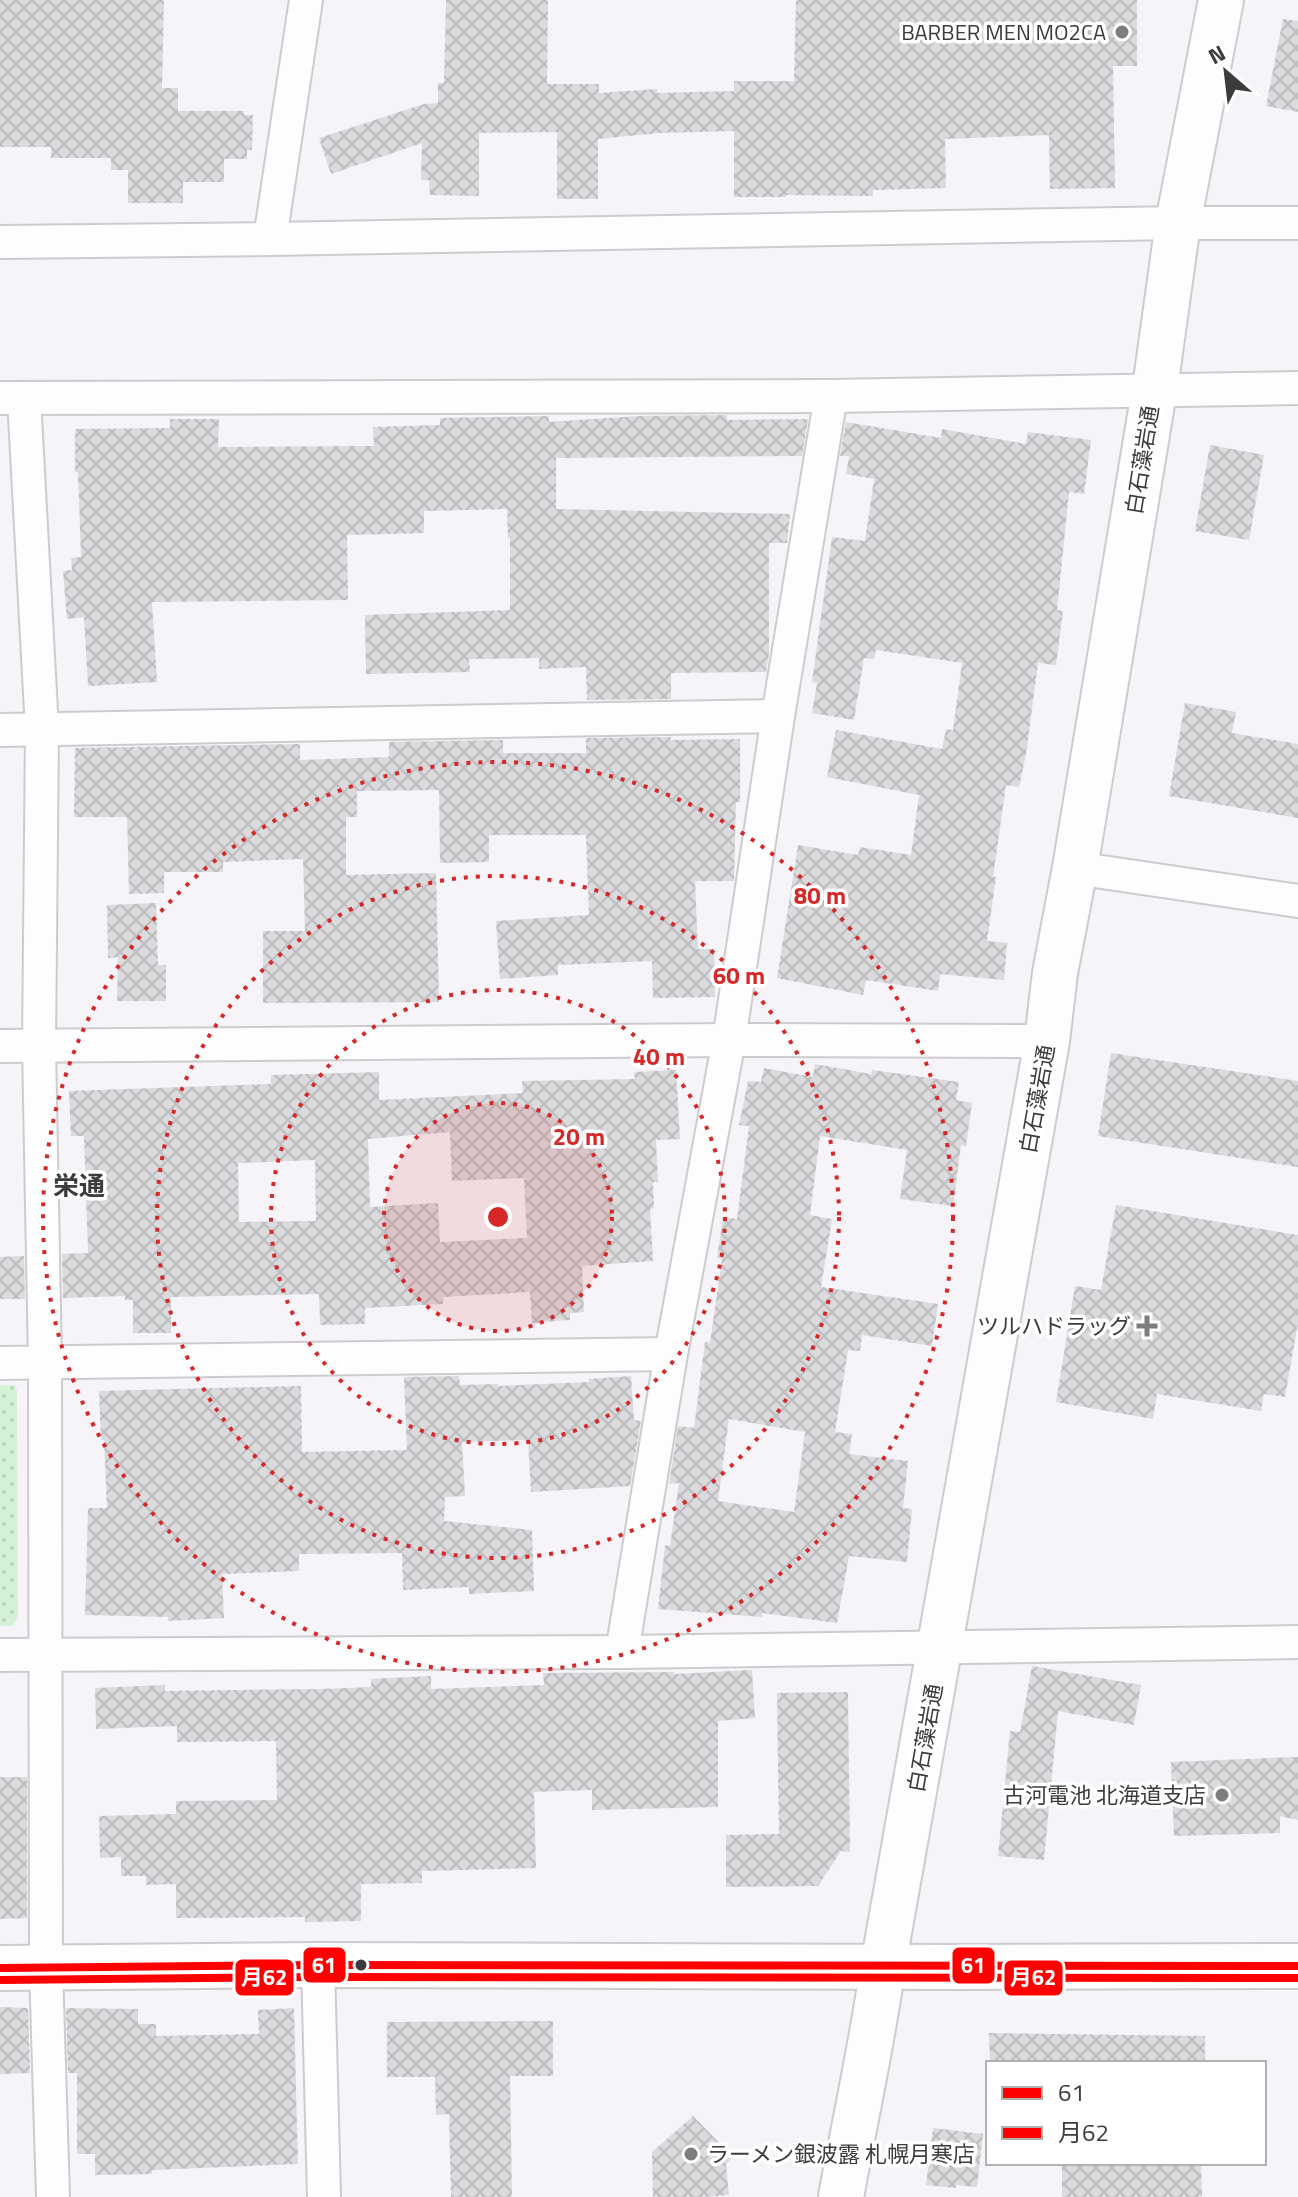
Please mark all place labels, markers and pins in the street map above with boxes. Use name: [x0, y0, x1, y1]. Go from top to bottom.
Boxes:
place label: BARBER MEN MO2CA: [901, 15, 1106, 49]
marker: BARBER MEN MO2CA: [1113, 23, 1131, 41]
centre of rings: [484, 1203, 512, 1231]
place label: ツルハドラッグ: [977, 1309, 1131, 1343]
marker: ツルハドラッグ: [1138, 1317, 1156, 1335]
place label: 古河電池 北海道支店: [1003, 1778, 1206, 1812]
marker: 古河電池 北海道支店: [1213, 1786, 1231, 1804]
unlabelled marker: [353, 1957, 369, 1973]
place label: ラーメン銀波露 札幌月寒店: [707, 2137, 975, 2171]
marker: ラーメン銀波露 札幌月寒店: [682, 2145, 700, 2163]

